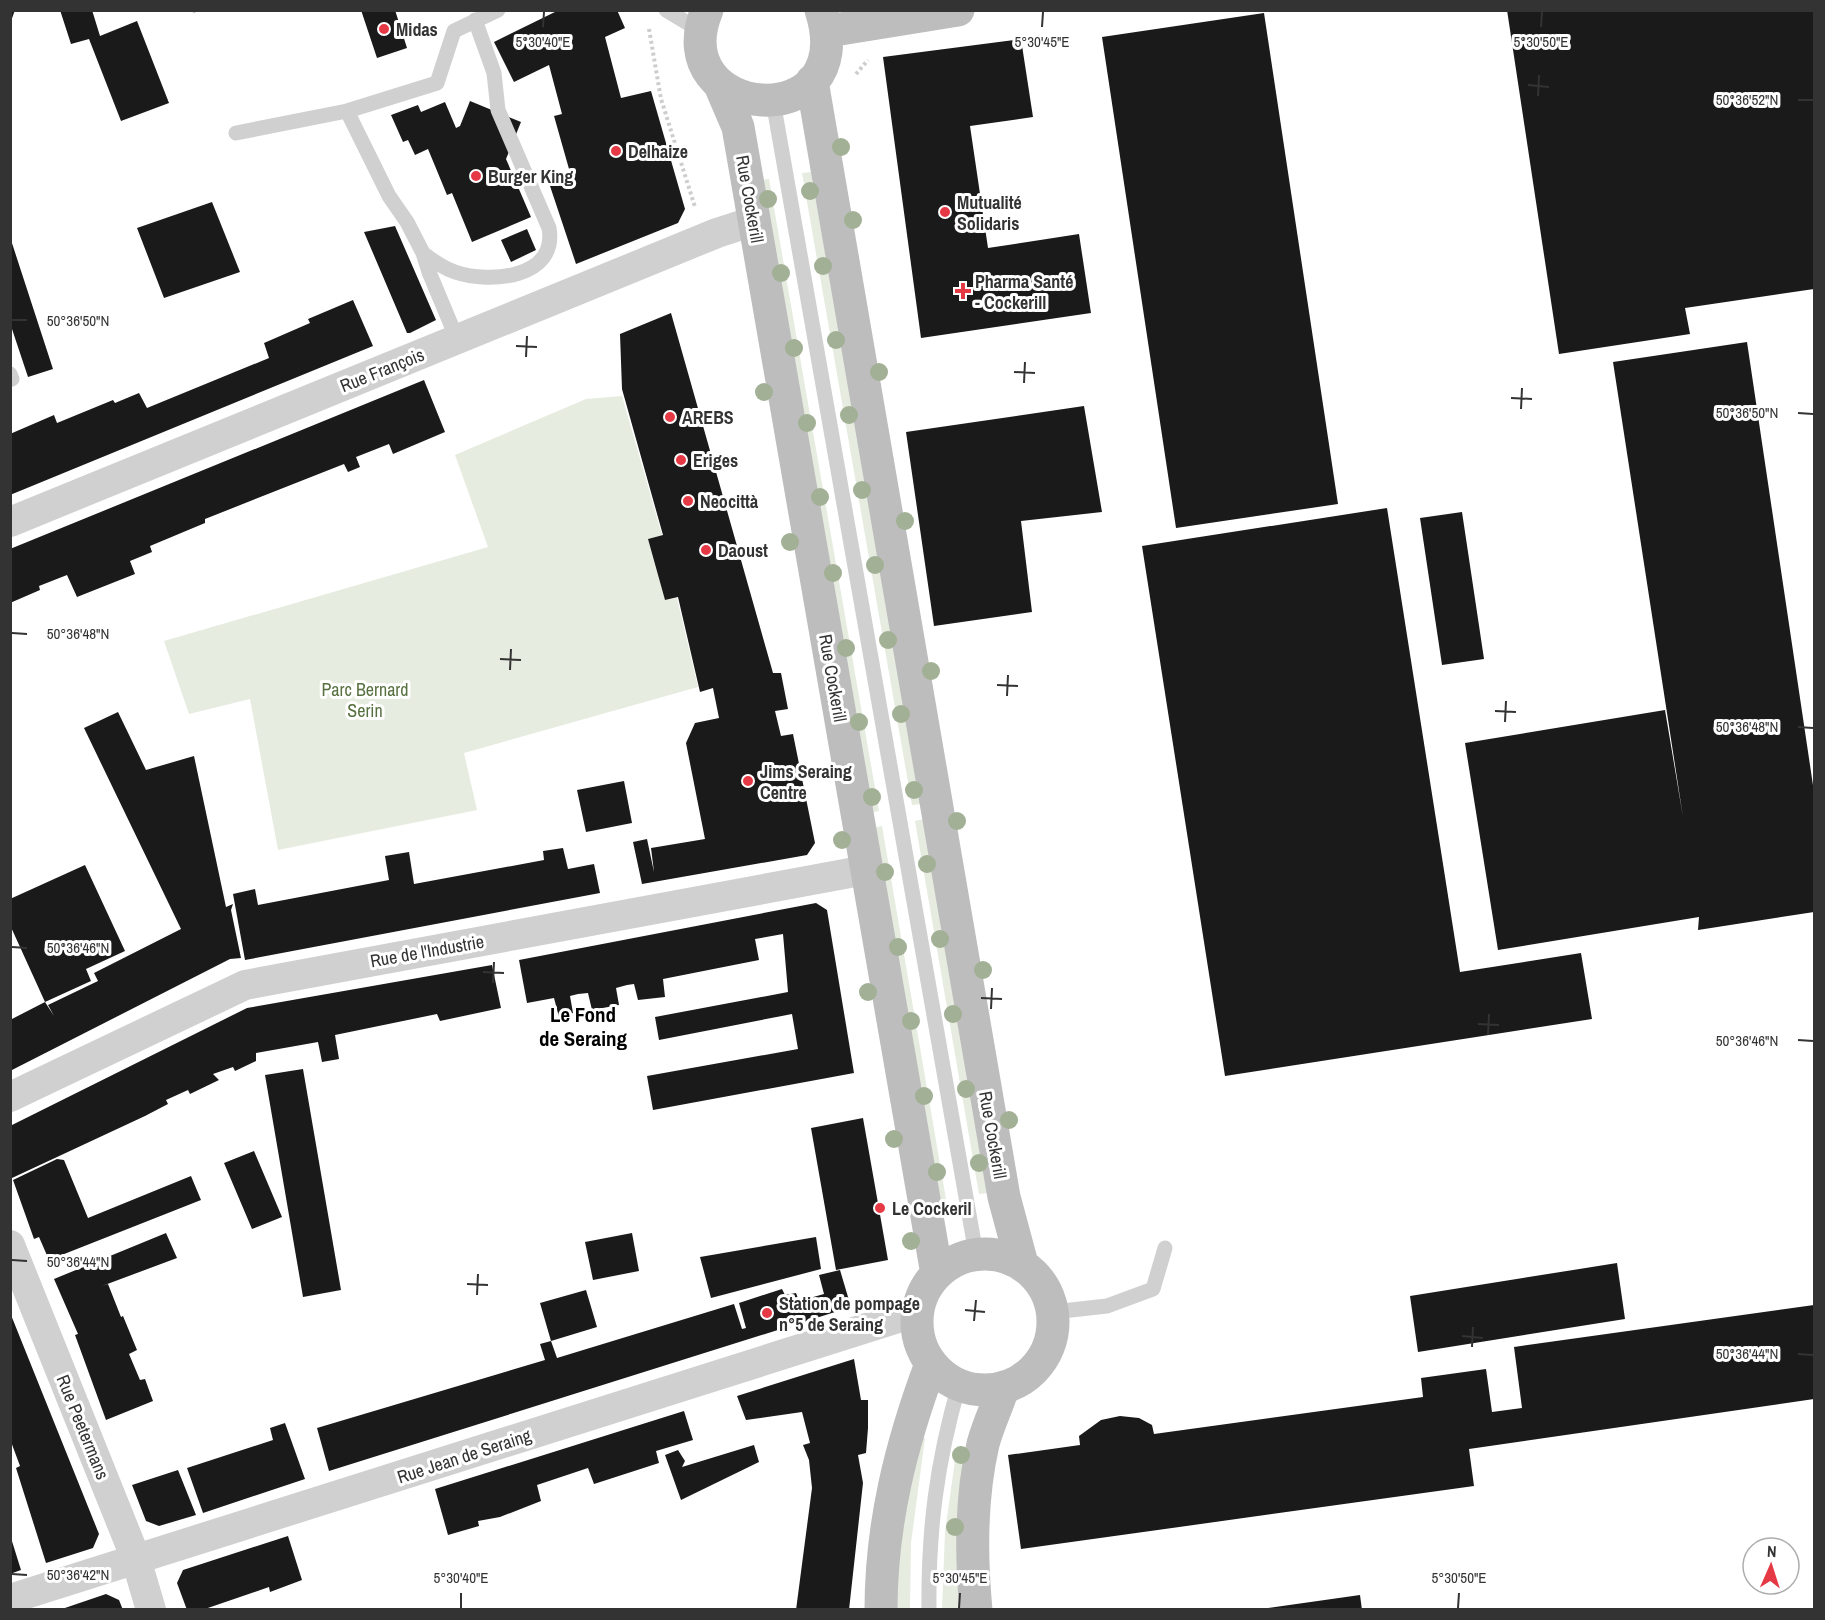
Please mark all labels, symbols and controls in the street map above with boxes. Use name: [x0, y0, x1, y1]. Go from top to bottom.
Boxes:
place label: Midas: [396, 17, 438, 42]
marker: Midas: [377, 22, 391, 36]
text: 5°30'40"E: [515, 31, 571, 52]
text: 5°30'45"E: [1014, 31, 1070, 52]
text: 5°30'50"E: [1513, 31, 1569, 52]
text: 50°36'52"N: [1716, 89, 1778, 110]
place label: Delhaize: [628, 139, 688, 164]
marker: Delhaize: [609, 144, 623, 158]
street label: Rue Cockerill: [730, 153, 770, 245]
place label: Burger King: [488, 164, 573, 189]
marker: Burger King: [469, 169, 483, 183]
place label: Mutualité Solidaris: [957, 190, 1022, 236]
marker: Mutualité Solidaris: [938, 205, 952, 219]
place label: Pharma Santé - Cockerill: [975, 269, 1073, 315]
marker: Pharma Santé - Cockerill: [956, 284, 970, 298]
text: 50°36'50"N: [47, 310, 109, 331]
street label: Rue François: [336, 342, 428, 398]
text: 50°36'50"N: [1716, 402, 1778, 423]
place label: AREBS: [682, 405, 734, 430]
marker: AREBS: [663, 410, 677, 424]
place label: Eriges: [693, 448, 738, 473]
marker: Eriges: [674, 453, 688, 467]
place label: Neocittà: [700, 489, 759, 514]
marker: Neocittà: [681, 494, 695, 508]
place label: Daoust: [718, 538, 768, 563]
marker: Daoust: [699, 543, 713, 557]
text: 50°36'48"N: [47, 623, 109, 644]
street label: Rue Cockerill: [813, 632, 853, 724]
park label: Parc Bernard Serin: [322, 677, 408, 723]
text: 50°36'48"N: [1716, 716, 1778, 737]
place label: Jims Seraing Centre: [760, 759, 852, 805]
marker: Jims Seraing Centre: [741, 774, 755, 788]
street label: Rue de l'Industrie: [368, 929, 486, 973]
text: 50°36'46"N: [47, 937, 109, 958]
district label: Le Fond de Seraing: [539, 1000, 628, 1053]
text: 50°36'46"N: [1716, 1030, 1778, 1051]
street label: Rue Cockerill: [973, 1089, 1013, 1181]
place label: Le Cockeril: [892, 1196, 972, 1221]
marker: Le Cockeril: [873, 1201, 887, 1215]
text: 50°36'44"N: [47, 1251, 109, 1272]
place label: Station de pompage n°5 de Seraing: [779, 1291, 920, 1337]
marker: Station de pompage n°5 de Seraing: [760, 1306, 774, 1320]
text: 50°36'44"N: [1716, 1343, 1778, 1364]
street label: Rue Peetermans: [51, 1371, 115, 1483]
street label: Rue Jean de Seraing: [394, 1422, 535, 1489]
north arrow: [1741, 1536, 1801, 1596]
text: N: [1766, 1540, 1777, 1562]
text: 50°36'42"N: [47, 1564, 109, 1585]
text: 5°30'40"E: [433, 1567, 489, 1588]
text: 5°30'45"E: [932, 1567, 988, 1588]
text: 5°30'50"E: [1431, 1567, 1487, 1588]

